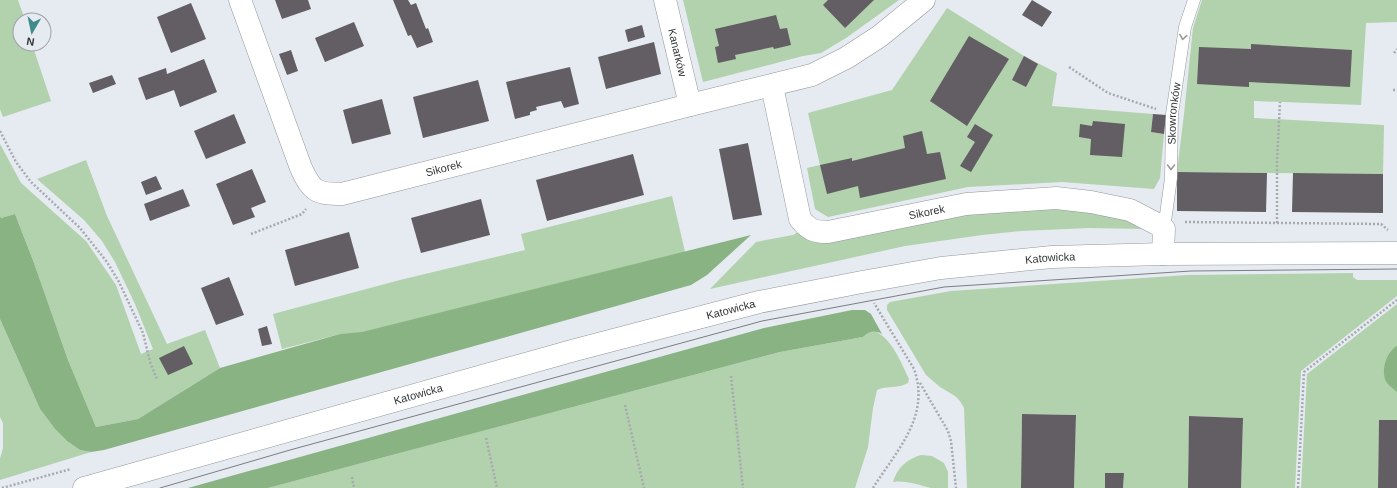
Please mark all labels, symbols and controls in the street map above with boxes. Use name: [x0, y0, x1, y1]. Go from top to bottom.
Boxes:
north arrow: [12, 12, 52, 52]
street label: Kanarków: [666, 27, 689, 78]
one-way arrow: [1179, 34, 1188, 40]
text: N: [26, 35, 35, 48]
street label: Skowronków: [1166, 82, 1183, 145]
street label: Sikorek: [424, 158, 463, 178]
one-way arrow: [1167, 164, 1175, 170]
street label: Sikorek: [908, 202, 946, 222]
street label: Katowicka: [1025, 250, 1076, 266]
street label: Katowicka: [705, 297, 757, 322]
street label: Katowicka: [392, 381, 445, 407]

